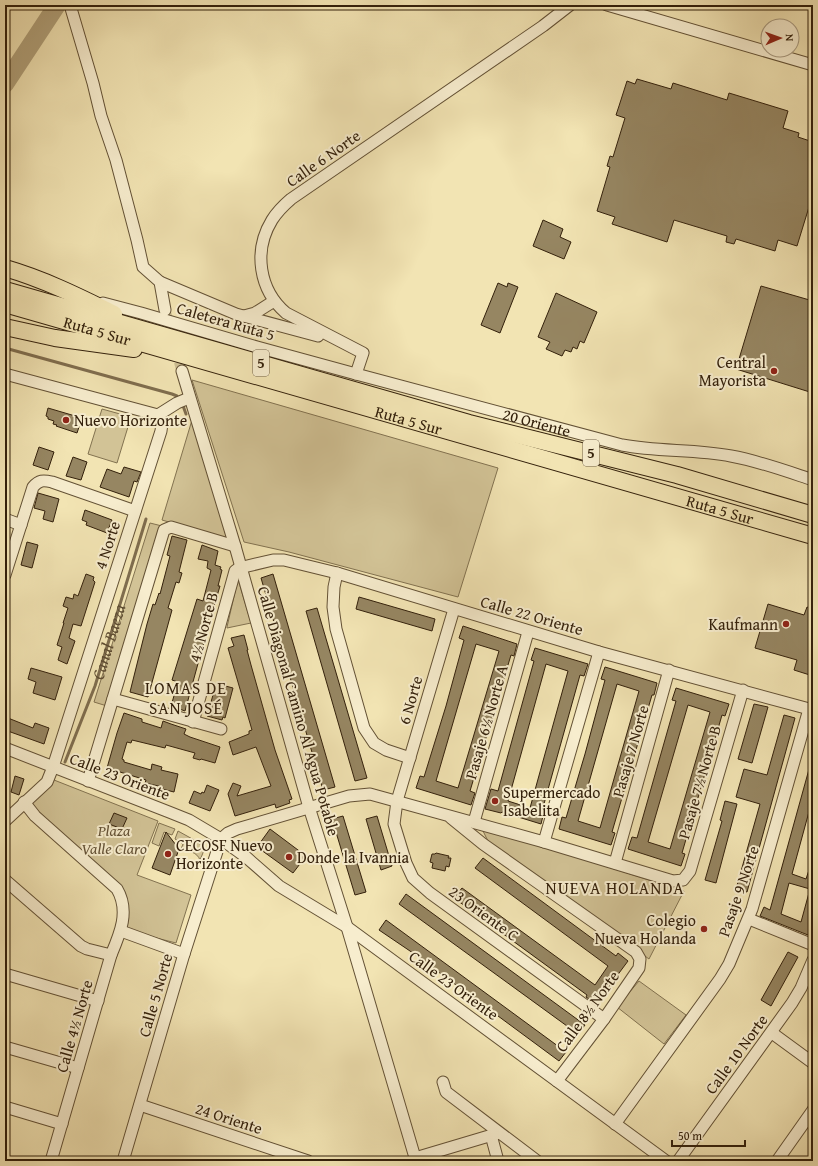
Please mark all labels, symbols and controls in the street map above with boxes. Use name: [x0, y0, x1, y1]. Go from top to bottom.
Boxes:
north arrow: [760, 18, 800, 58]
text: N: [782, 34, 798, 42]
street label: Calle 6 Norte: [281, 124, 365, 192]
street label: Caletera Ruta 5: [174, 296, 278, 346]
street label: Ruta 5 Sur: [61, 309, 134, 352]
road number: 5: [253, 350, 269, 376]
place label: Central Mayorista: [699, 350, 767, 392]
marker: Central Mayorista: [769, 366, 779, 376]
street label: Ruta 5 Sur: [372, 399, 446, 441]
street label: 20 Oriente: [500, 402, 574, 443]
place label: Nuevo Horizonte: [74, 408, 187, 432]
marker: Nuevo Horizonte: [61, 415, 71, 425]
road number: 5: [583, 440, 599, 466]
street label: Ruta 5 Sur: [684, 488, 757, 530]
street label: 4 Norte: [88, 518, 126, 572]
street label: Calle Diagonal Camino Al Agua Potable: [252, 583, 346, 839]
street label: 4½ Norte B: [182, 589, 224, 665]
street label: Calle 22 Oriente: [478, 589, 586, 641]
water label: Canal Baeza: [85, 601, 131, 682]
place label: Kaufmann: [709, 612, 778, 636]
marker: Kaufmann: [781, 619, 791, 629]
street label: Pasaje 6½ Norte A: [458, 662, 514, 782]
street label: 6 Norte: [392, 673, 428, 727]
district label: LOMAS DE SAN JOSÉ: [145, 675, 227, 720]
street label: Pasaje 7 Norte: [605, 702, 655, 800]
street label: Pasaje 7½ Norte B: [671, 722, 727, 842]
street label: Calle 23 Oriente: [66, 746, 174, 806]
place label: Supermercado Isabelita: [503, 780, 601, 822]
marker: Supermercado Isabelita: [490, 796, 500, 806]
park label: Plaza Valle Claro: [81, 818, 147, 860]
place label: CECOSF Nuevo Horizonte: [176, 833, 273, 875]
street label: Pasaje 9 Norte: [711, 842, 765, 940]
place label: Donde la Ivannia: [297, 845, 410, 869]
marker: CECOSF Nuevo Horizonte: [163, 849, 173, 859]
marker: Donde la Ivannia: [284, 852, 294, 862]
district label: NUEVA HOLANDA: [546, 875, 684, 900]
street label: 23 Oriente C: [444, 879, 524, 947]
place label: Colegio Nueva Holanda: [595, 908, 696, 950]
marker: Colegio Nueva Holanda: [699, 924, 709, 934]
street label: Calle 23 Oriente: [404, 944, 504, 1026]
street label: Calle 5 Norte: [132, 950, 178, 1040]
street label: Calle 8½ Norte: [549, 965, 625, 1057]
street label: Calle 4½ Norte: [49, 977, 99, 1075]
street label: Calle 10 Norte: [699, 1009, 773, 1099]
street label: 24 Oriente: [192, 1096, 266, 1140]
scale bar: [672, 1122, 745, 1148]
text: 50 m: [678, 1127, 702, 1144]

